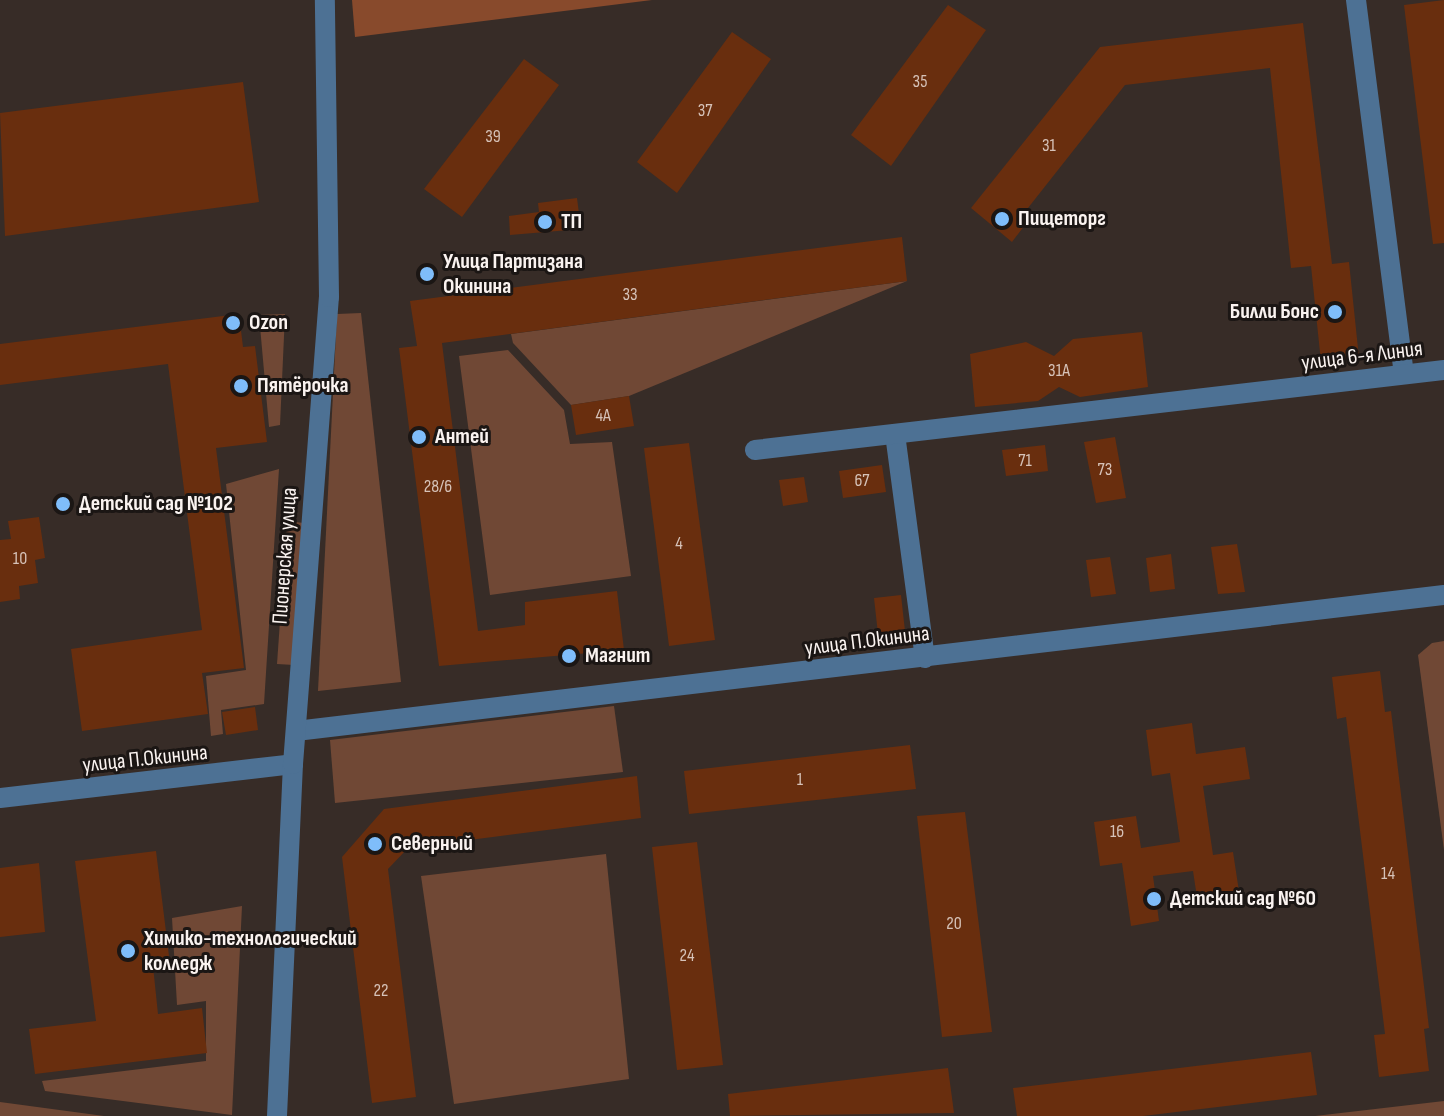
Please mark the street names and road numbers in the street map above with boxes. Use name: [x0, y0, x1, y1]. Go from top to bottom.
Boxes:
street label: улица 6-я Линия: [1300, 335, 1424, 377]
street label: Пионерская улица: [267, 487, 303, 625]
street label: улица П.Окинина: [803, 620, 931, 662]
street label: улица П.Окинина: [81, 739, 209, 779]

